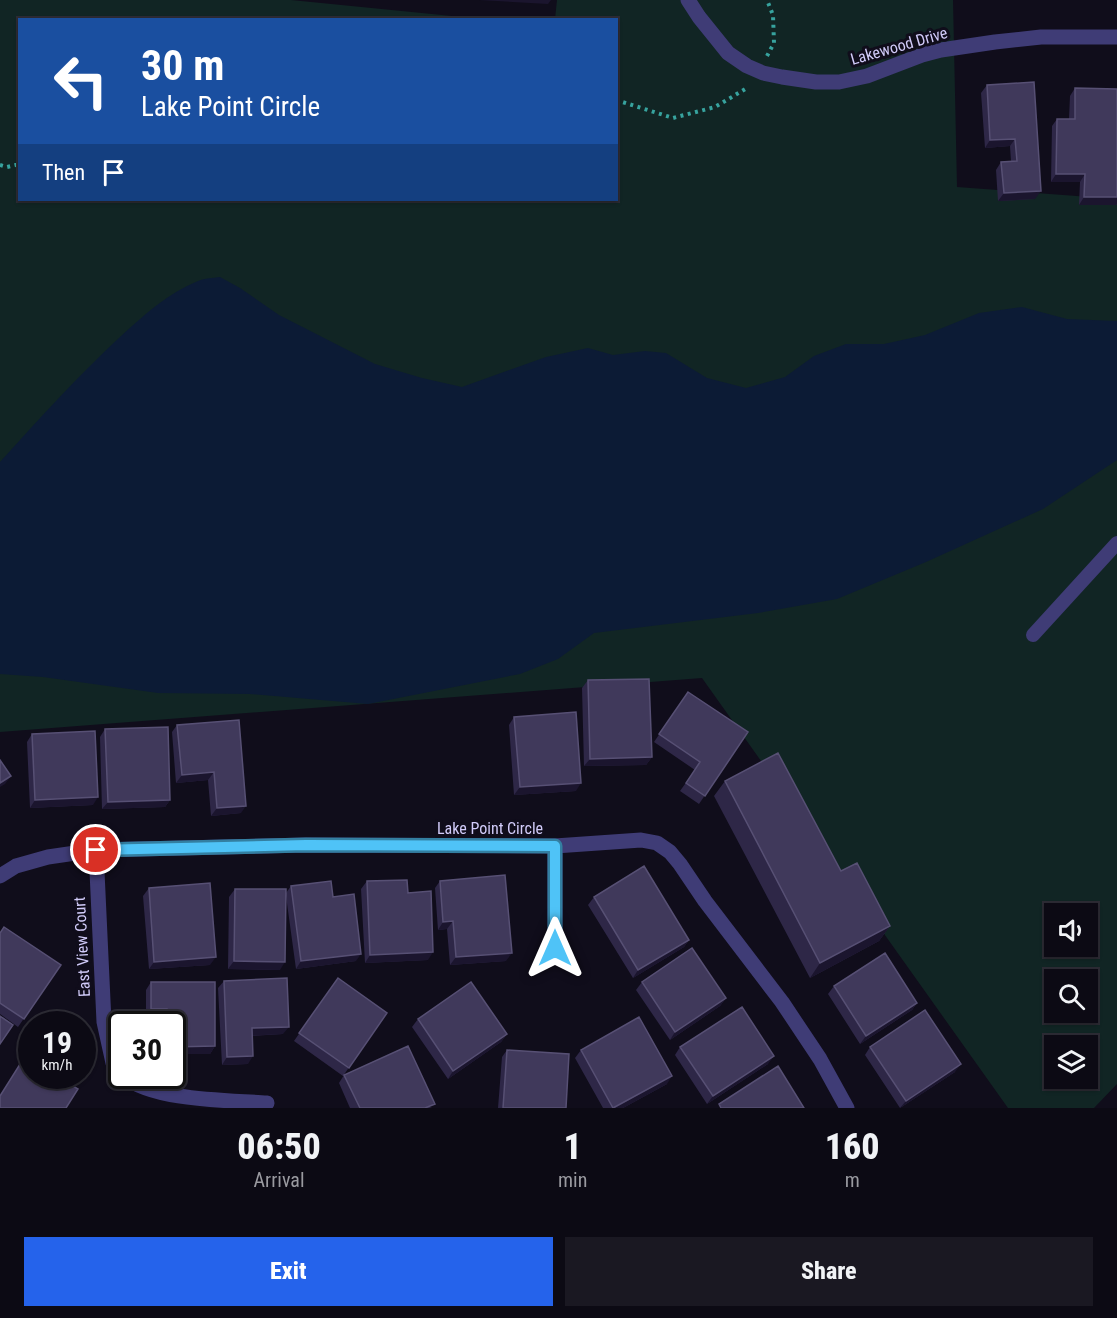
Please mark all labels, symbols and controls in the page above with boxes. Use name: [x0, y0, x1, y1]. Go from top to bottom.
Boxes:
street label: Lakewood Drive: [848, 23, 950, 69]
text: 30 m: [141, 41, 224, 90]
icon: left: [42, 42, 120, 120]
text: Lake Point Circle: [141, 91, 320, 123]
icon: arrive: [97, 156, 130, 189]
text: Then: [42, 160, 85, 185]
street label: Lake Point Circle: [437, 819, 543, 838]
pin: [70, 824, 121, 875]
icon: arrive: [79, 833, 112, 866]
street label: East View Court: [70, 896, 94, 998]
map controls: [1044, 903, 1098, 1089]
button: sound: [1044, 903, 1098, 957]
position arrow: [523, 916, 587, 980]
button: search: [1044, 969, 1098, 1023]
speed limit sign: 30: [108, 1011, 186, 1089]
text: 19: [42, 1025, 72, 1060]
button: layers: [1044, 1035, 1098, 1089]
text: km/h: [42, 1056, 72, 1074]
text: 06:50: [237, 1126, 321, 1168]
text: 1: [564, 1126, 582, 1168]
text: 160: [825, 1126, 880, 1168]
text: Arrival: [254, 1168, 304, 1192]
text: min: [558, 1168, 587, 1192]
text: m: [845, 1168, 860, 1192]
button: Exit: [24, 1237, 553, 1306]
button: Share: [565, 1237, 1093, 1306]

